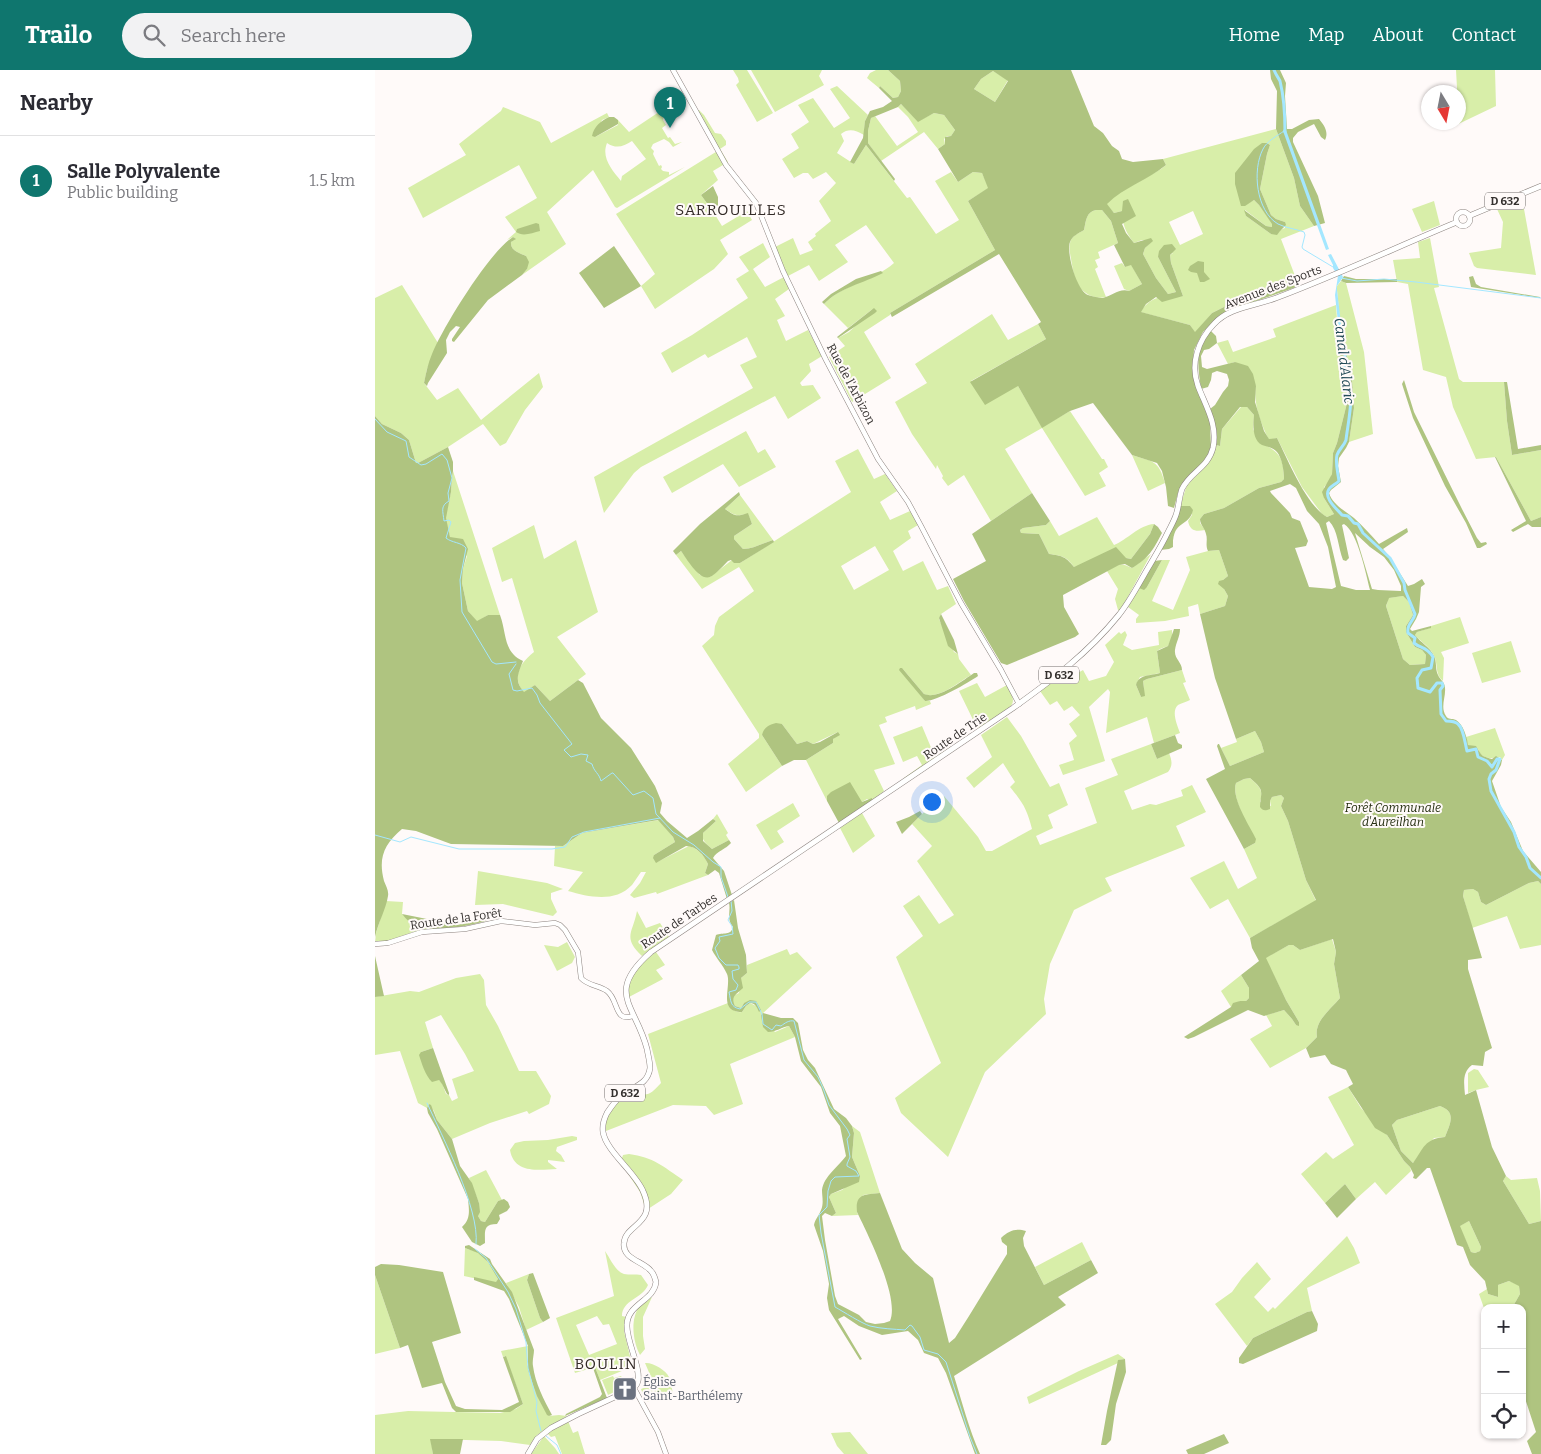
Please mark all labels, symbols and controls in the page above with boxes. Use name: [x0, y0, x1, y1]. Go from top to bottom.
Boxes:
search box: [122, 13, 472, 58]
text: Trailo: [25, 21, 92, 49]
icon: search: [140, 21, 168, 49]
text: Search here: [180, 24, 286, 47]
text: Home: [1229, 24, 1280, 46]
text: Map: [1308, 24, 1344, 46]
text: About: [1372, 24, 1423, 46]
text: Contact: [1451, 24, 1516, 46]
north arrow: [1421, 85, 1466, 130]
pin: 1: [654, 87, 686, 128]
text: Nearby: [20, 90, 93, 116]
text: Salle Polyvalente: [67, 160, 220, 183]
text: 1: [33, 171, 39, 190]
text: 1.5 km: [309, 171, 355, 190]
text: Public building: [67, 183, 178, 202]
road number: D 632: [1485, 192, 1525, 210]
district label: SARROUILLES: [675, 201, 787, 219]
street label: Avenue des Sports: [1223, 262, 1324, 312]
water label: Canal d'Alaric: [1330, 317, 1358, 405]
street label: Rue de l'Arbizon: [824, 341, 878, 427]
road number: D 632: [1039, 666, 1079, 684]
street label: Route de Trie: [921, 710, 989, 762]
your location: [919, 789, 945, 815]
park label: Forêt Communale d'Aureilhan: [1345, 801, 1441, 829]
street label: Route de Tarbes: [638, 890, 720, 952]
street label: Route de la Forêt: [409, 906, 503, 932]
road number: D 632: [605, 1084, 645, 1102]
map controls: [1481, 1304, 1526, 1439]
button: +: [1481, 1304, 1526, 1349]
button: −: [1481, 1349, 1526, 1394]
district label: BOULIN: [574, 1355, 638, 1373]
place label: Église Saint-Barthélemy: [643, 1374, 743, 1403]
church icon: Église Saint-Barthélemy: [612, 1376, 638, 1402]
button: locate: [1481, 1394, 1526, 1439]

